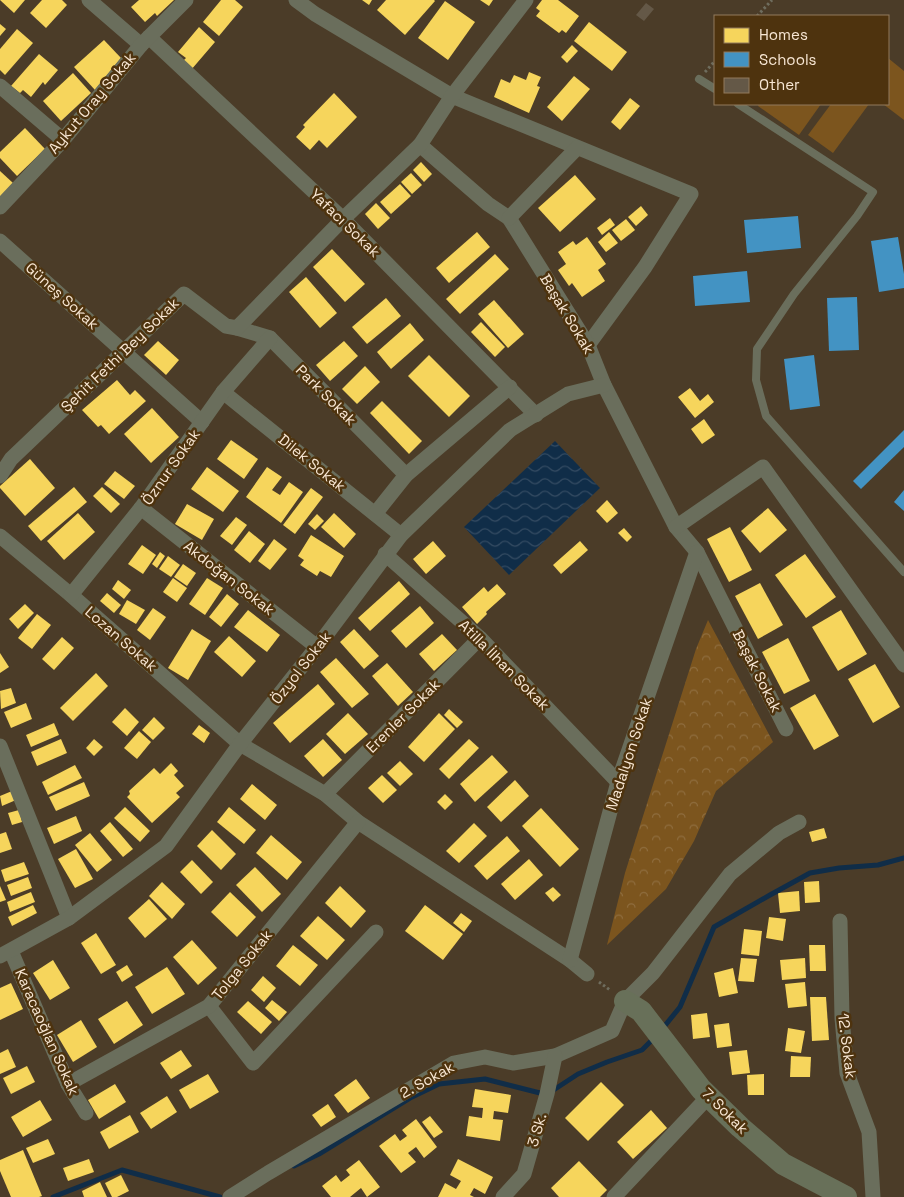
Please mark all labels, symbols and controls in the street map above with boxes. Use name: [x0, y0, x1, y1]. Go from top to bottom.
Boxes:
legend: [714, 15, 889, 105]
text: Homes: [759, 25, 808, 44]
street label: Aykut Oray Sokak: [44, 48, 140, 157]
text: Schools: [759, 50, 817, 69]
text: Other: [759, 75, 800, 94]
street label: Yafacı Sokak: [306, 184, 385, 261]
street label: Güneş Sokak: [22, 258, 103, 333]
street label: Başak Sokak: [536, 270, 599, 357]
street label: Şehit Fethi Bey Sokak: [57, 293, 183, 416]
street label: Park Sokak: [292, 360, 361, 429]
street label: Öznur Sokak: [137, 425, 204, 508]
street label: Dilek Sokak: [275, 430, 350, 496]
street label: Akdoğan Sokak: [180, 536, 279, 619]
street label: Lozan Sokak: [81, 602, 161, 675]
street label: Atilla İlhan Sokak: [455, 615, 554, 714]
street label: Başak Sokak: [729, 626, 786, 715]
street label: Özyol Sokak: [266, 628, 335, 708]
street label: Erenler Sokak: [362, 675, 444, 757]
street label: Madalyon Sokak: [601, 695, 656, 813]
street label: Tolga Sokak: [207, 926, 276, 1004]
street label: Karacaoğlan Sokak: [11, 966, 84, 1098]
street label: 12. Sokak: [834, 1012, 861, 1080]
street label: 2. Sokak: [396, 1057, 457, 1102]
street label: 7. Sokak: [698, 1084, 752, 1138]
street label: 3 Sk.: [523, 1111, 550, 1149]

